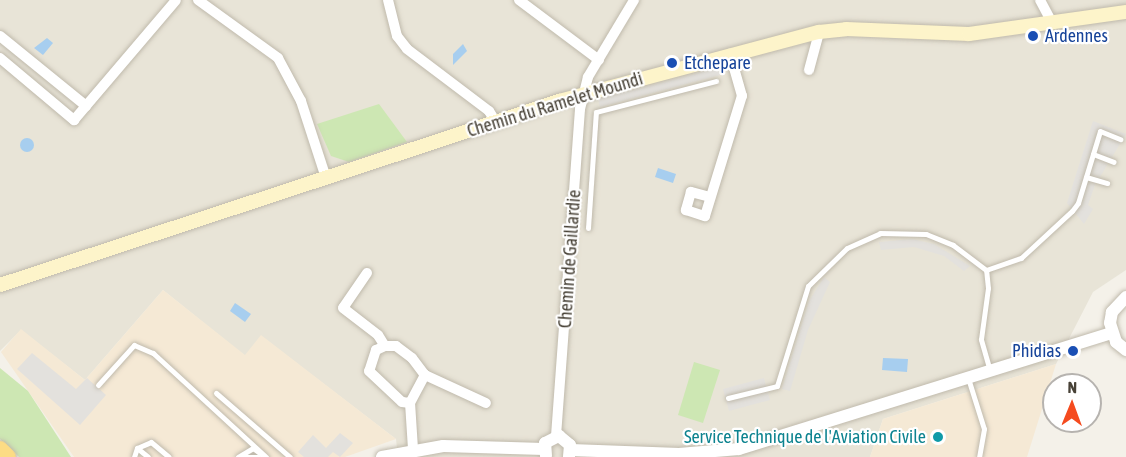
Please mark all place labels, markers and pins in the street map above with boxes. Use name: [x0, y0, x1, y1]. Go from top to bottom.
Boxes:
place label: Ardennes: [1045, 25, 1108, 47]
marker: Ardennes: [1026, 29, 1040, 43]
place label: Etchepare: [684, 52, 751, 74]
marker: Etchepare: [665, 56, 679, 70]
place label: Phidias: [1012, 340, 1061, 362]
marker: Phidias: [1066, 344, 1080, 358]
place label: Service Technique de l'Aviation Civile: [684, 426, 926, 448]
marker: Service Technique de l'Aviation Civile: [931, 430, 945, 444]

